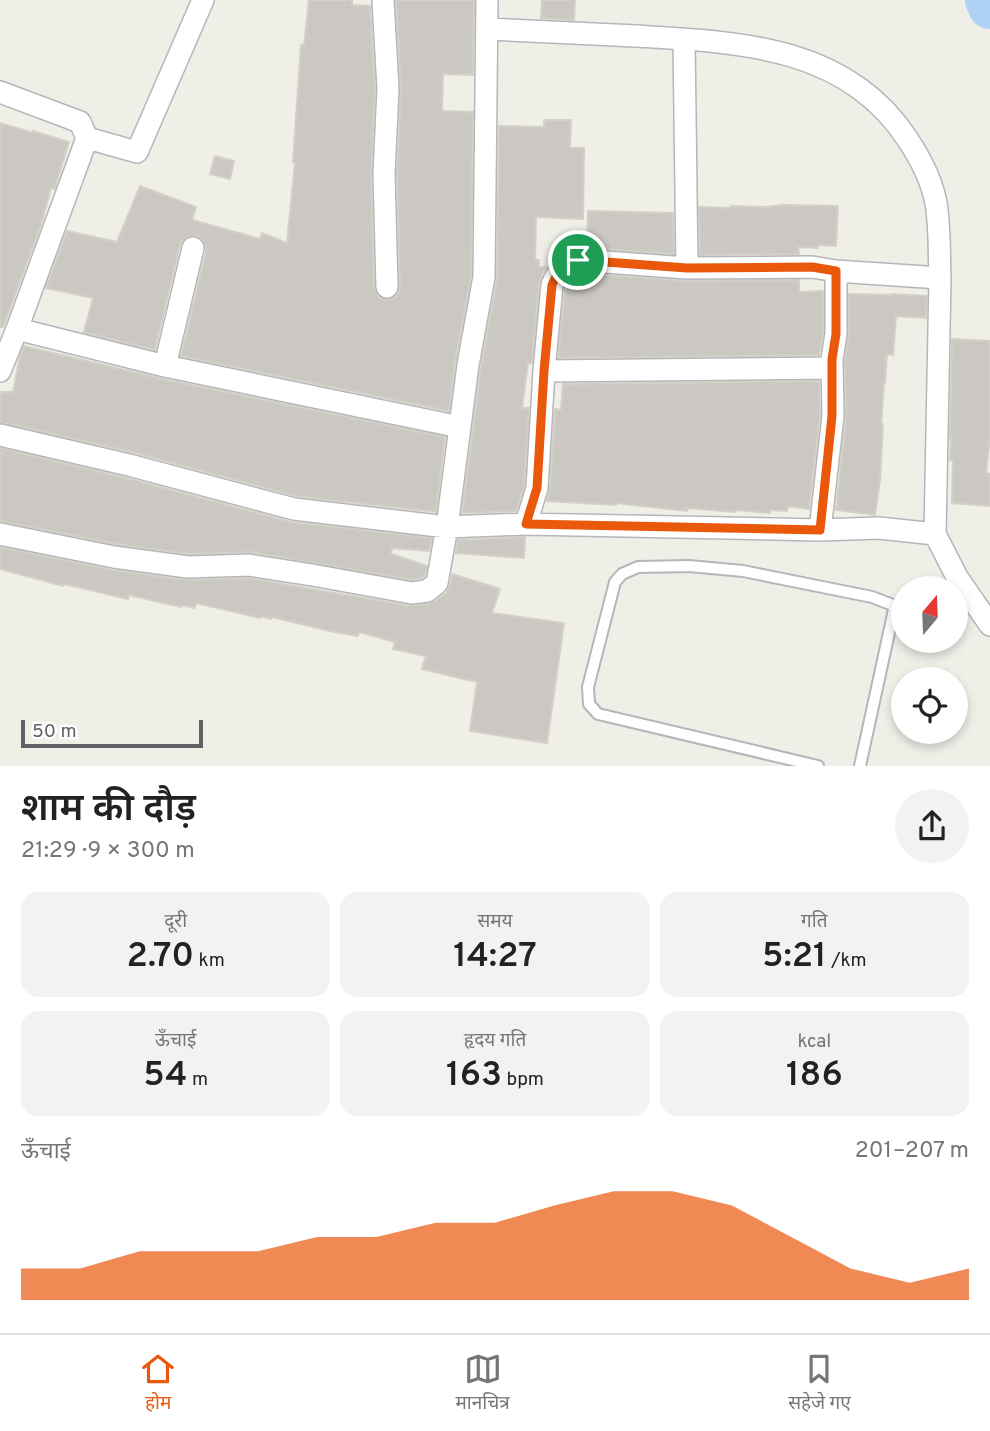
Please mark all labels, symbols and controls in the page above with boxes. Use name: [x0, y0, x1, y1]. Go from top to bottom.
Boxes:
pin: [548, 230, 608, 290]
icon: arrive: [559, 241, 597, 279]
north arrow: [891, 576, 968, 653]
map controls: [891, 576, 968, 744]
button: locate: [891, 667, 968, 744]
scale bar: [21, 717, 203, 749]
text: 50 m: [32, 720, 77, 744]
text: शाम की दौड़: [21, 786, 196, 835]
button: share: [895, 789, 969, 863]
text: 21:29 · 9 × 300 m: [21, 837, 195, 866]
text: दूरी: [164, 910, 187, 934]
text: समय: [477, 910, 513, 934]
text: गति: [801, 910, 828, 934]
text: 2.70: [126, 935, 194, 979]
text: 14:27: [453, 935, 537, 979]
text: 5:21: [762, 935, 827, 979]
text: km: [194, 949, 225, 973]
text: /km: [827, 949, 867, 973]
text: ऊँचाई: [155, 1029, 196, 1053]
text: हृदय गति: [464, 1029, 526, 1053]
text: kcal: [797, 1030, 831, 1054]
text: 54: [143, 1054, 188, 1098]
text: 163: [446, 1054, 502, 1098]
text: 186: [786, 1054, 843, 1098]
text: m: [188, 1068, 208, 1092]
text: bpm: [502, 1068, 544, 1092]
text: 201–207 m: [855, 1137, 969, 1166]
text: ऊँचाई: [21, 1138, 71, 1167]
tab: होम: [139, 1350, 177, 1417]
tab: मानचित्र: [455, 1350, 510, 1417]
tab: सहेजे गए: [788, 1350, 851, 1417]

